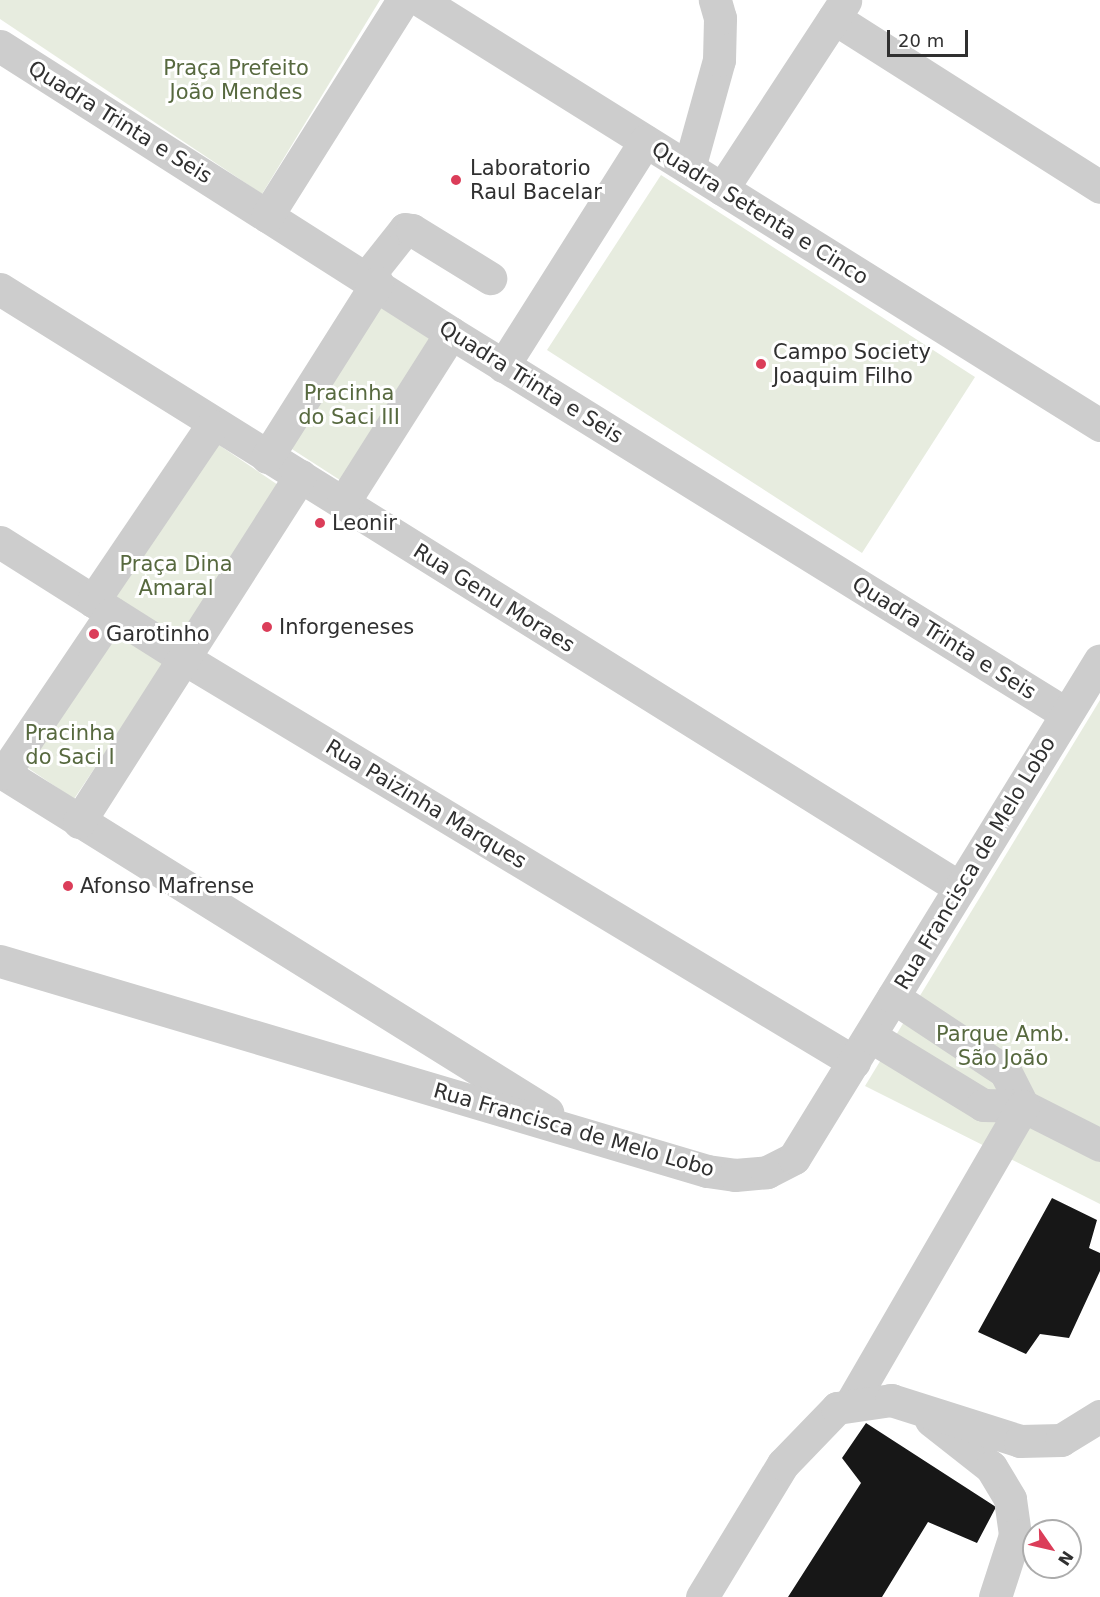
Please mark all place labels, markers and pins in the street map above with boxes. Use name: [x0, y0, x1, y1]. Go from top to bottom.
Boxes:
place label: Laboratorio Raul Bacelar: [470, 155, 602, 205]
marker: Laboratorio Raul Bacelar: [447, 171, 465, 189]
place label: Campo Society Joaquim Filho: [773, 339, 931, 389]
marker: Campo Society Joaquim Filho: [754, 357, 768, 371]
place label: Leonir: [332, 510, 397, 536]
marker: Leonir: [313, 516, 327, 530]
place label: Inforgeneses: [279, 614, 414, 640]
marker: Inforgeneses: [260, 620, 274, 634]
place label: Garotinho: [106, 621, 210, 647]
marker: Garotinho: [87, 627, 101, 641]
place label: Afonso Mafrense: [80, 873, 254, 899]
marker: Afonso Mafrense: [61, 879, 75, 893]

